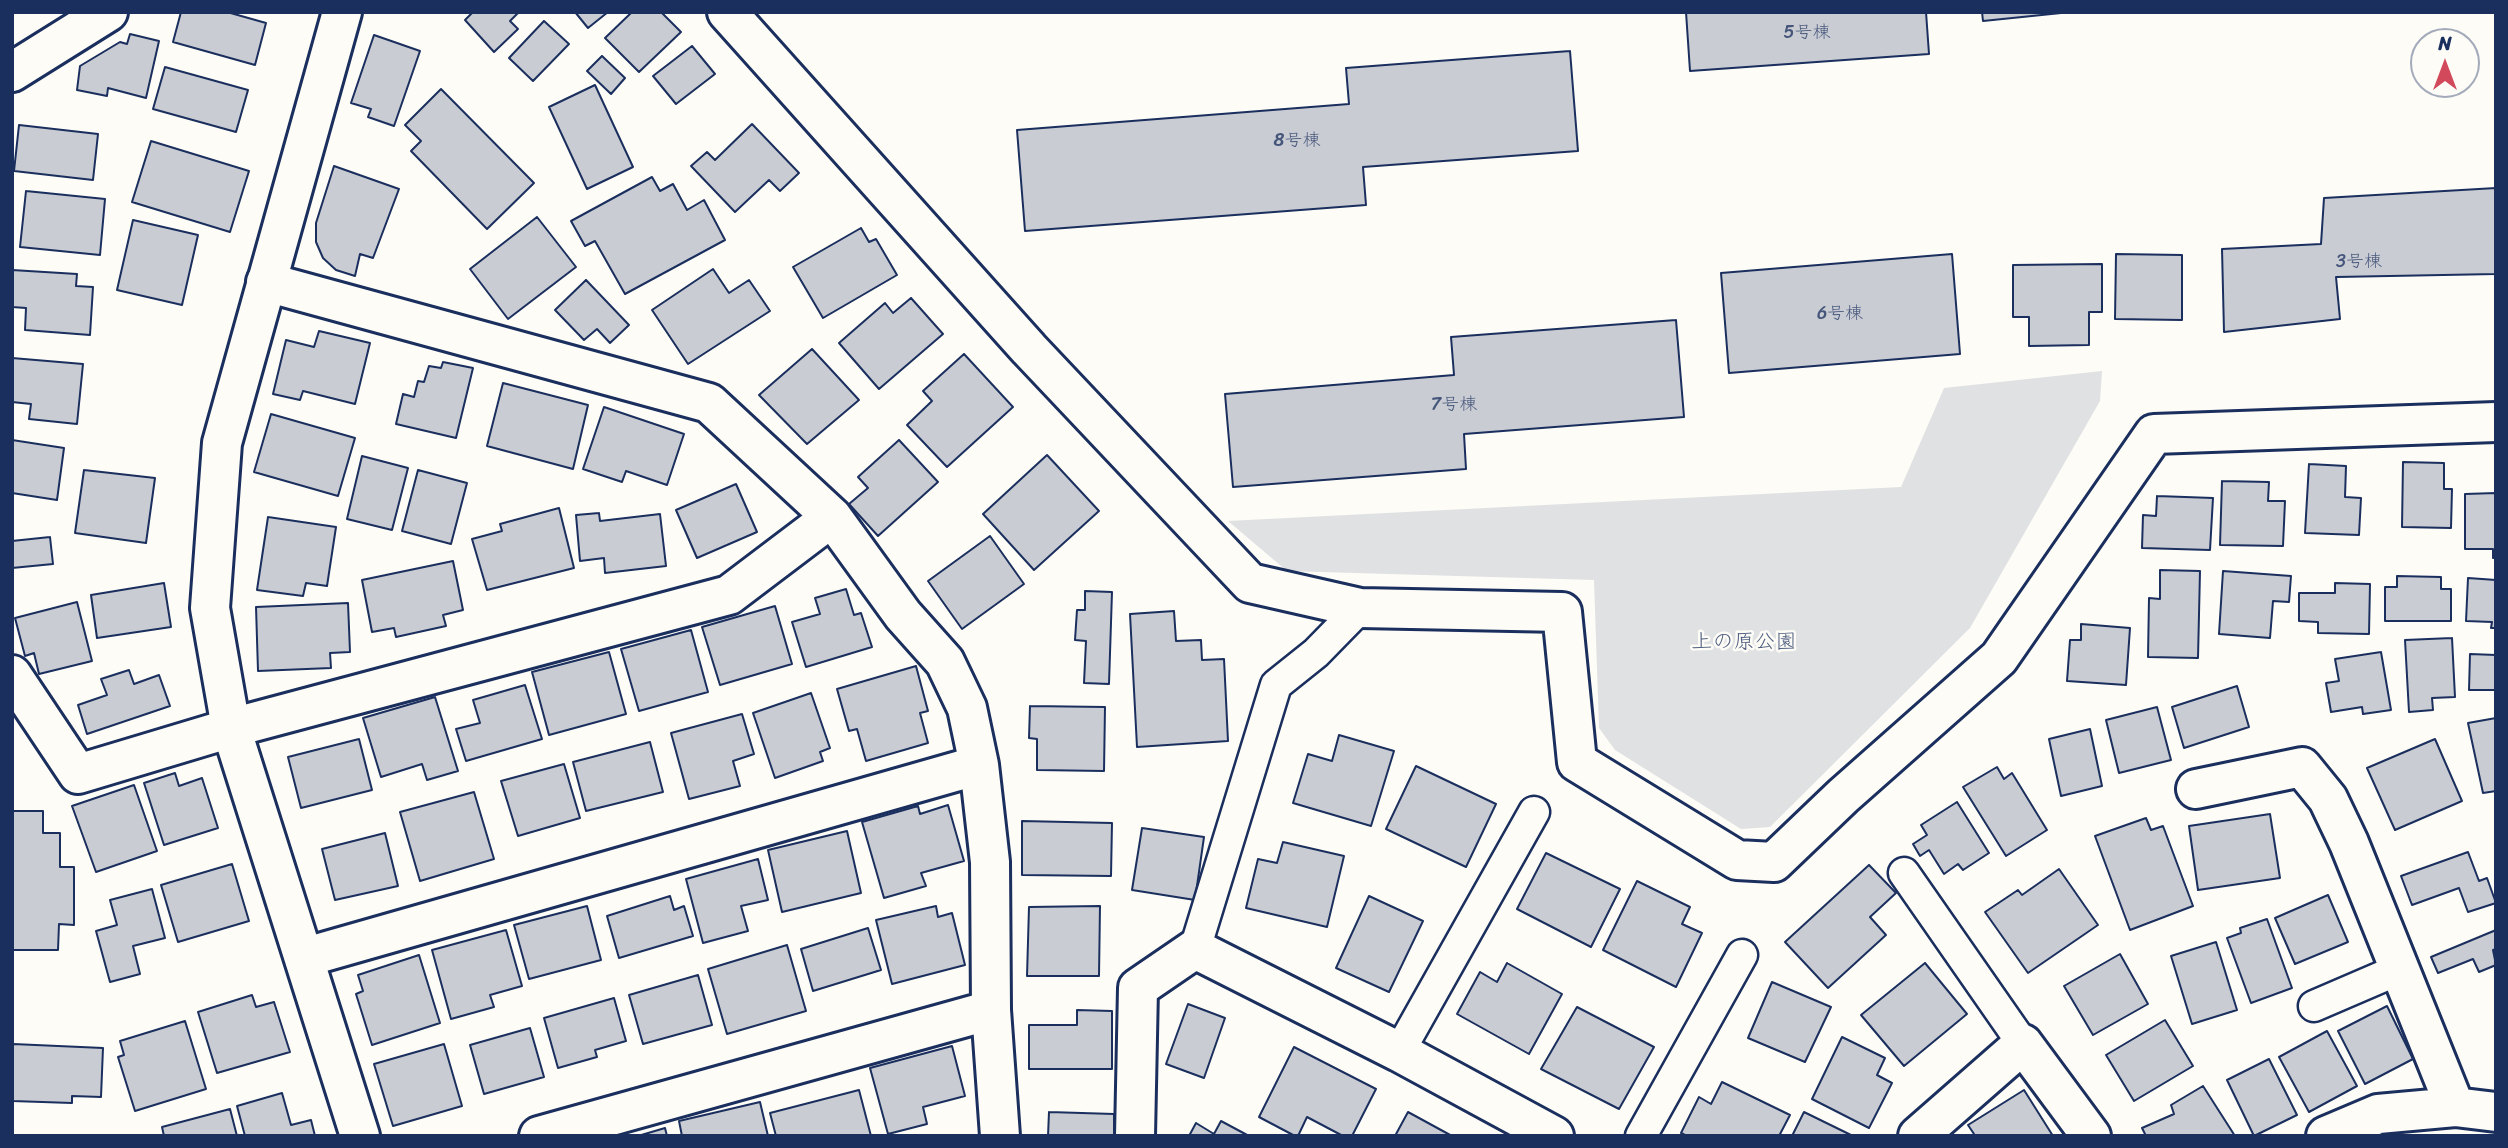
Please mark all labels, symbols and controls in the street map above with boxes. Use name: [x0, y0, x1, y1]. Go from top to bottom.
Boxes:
house number: 5号棟: [1784, 22, 1830, 44]
text: N: [2438, 27, 2452, 60]
north arrow: [2410, 28, 2480, 98]
house number: 8号棟: [1274, 130, 1320, 152]
house number: 3号棟: [2336, 251, 2382, 273]
house number: 6号棟: [1817, 303, 1863, 325]
house number: 7号棟: [1431, 394, 1477, 416]
park label: 上の原公園: [1692, 630, 1796, 656]

